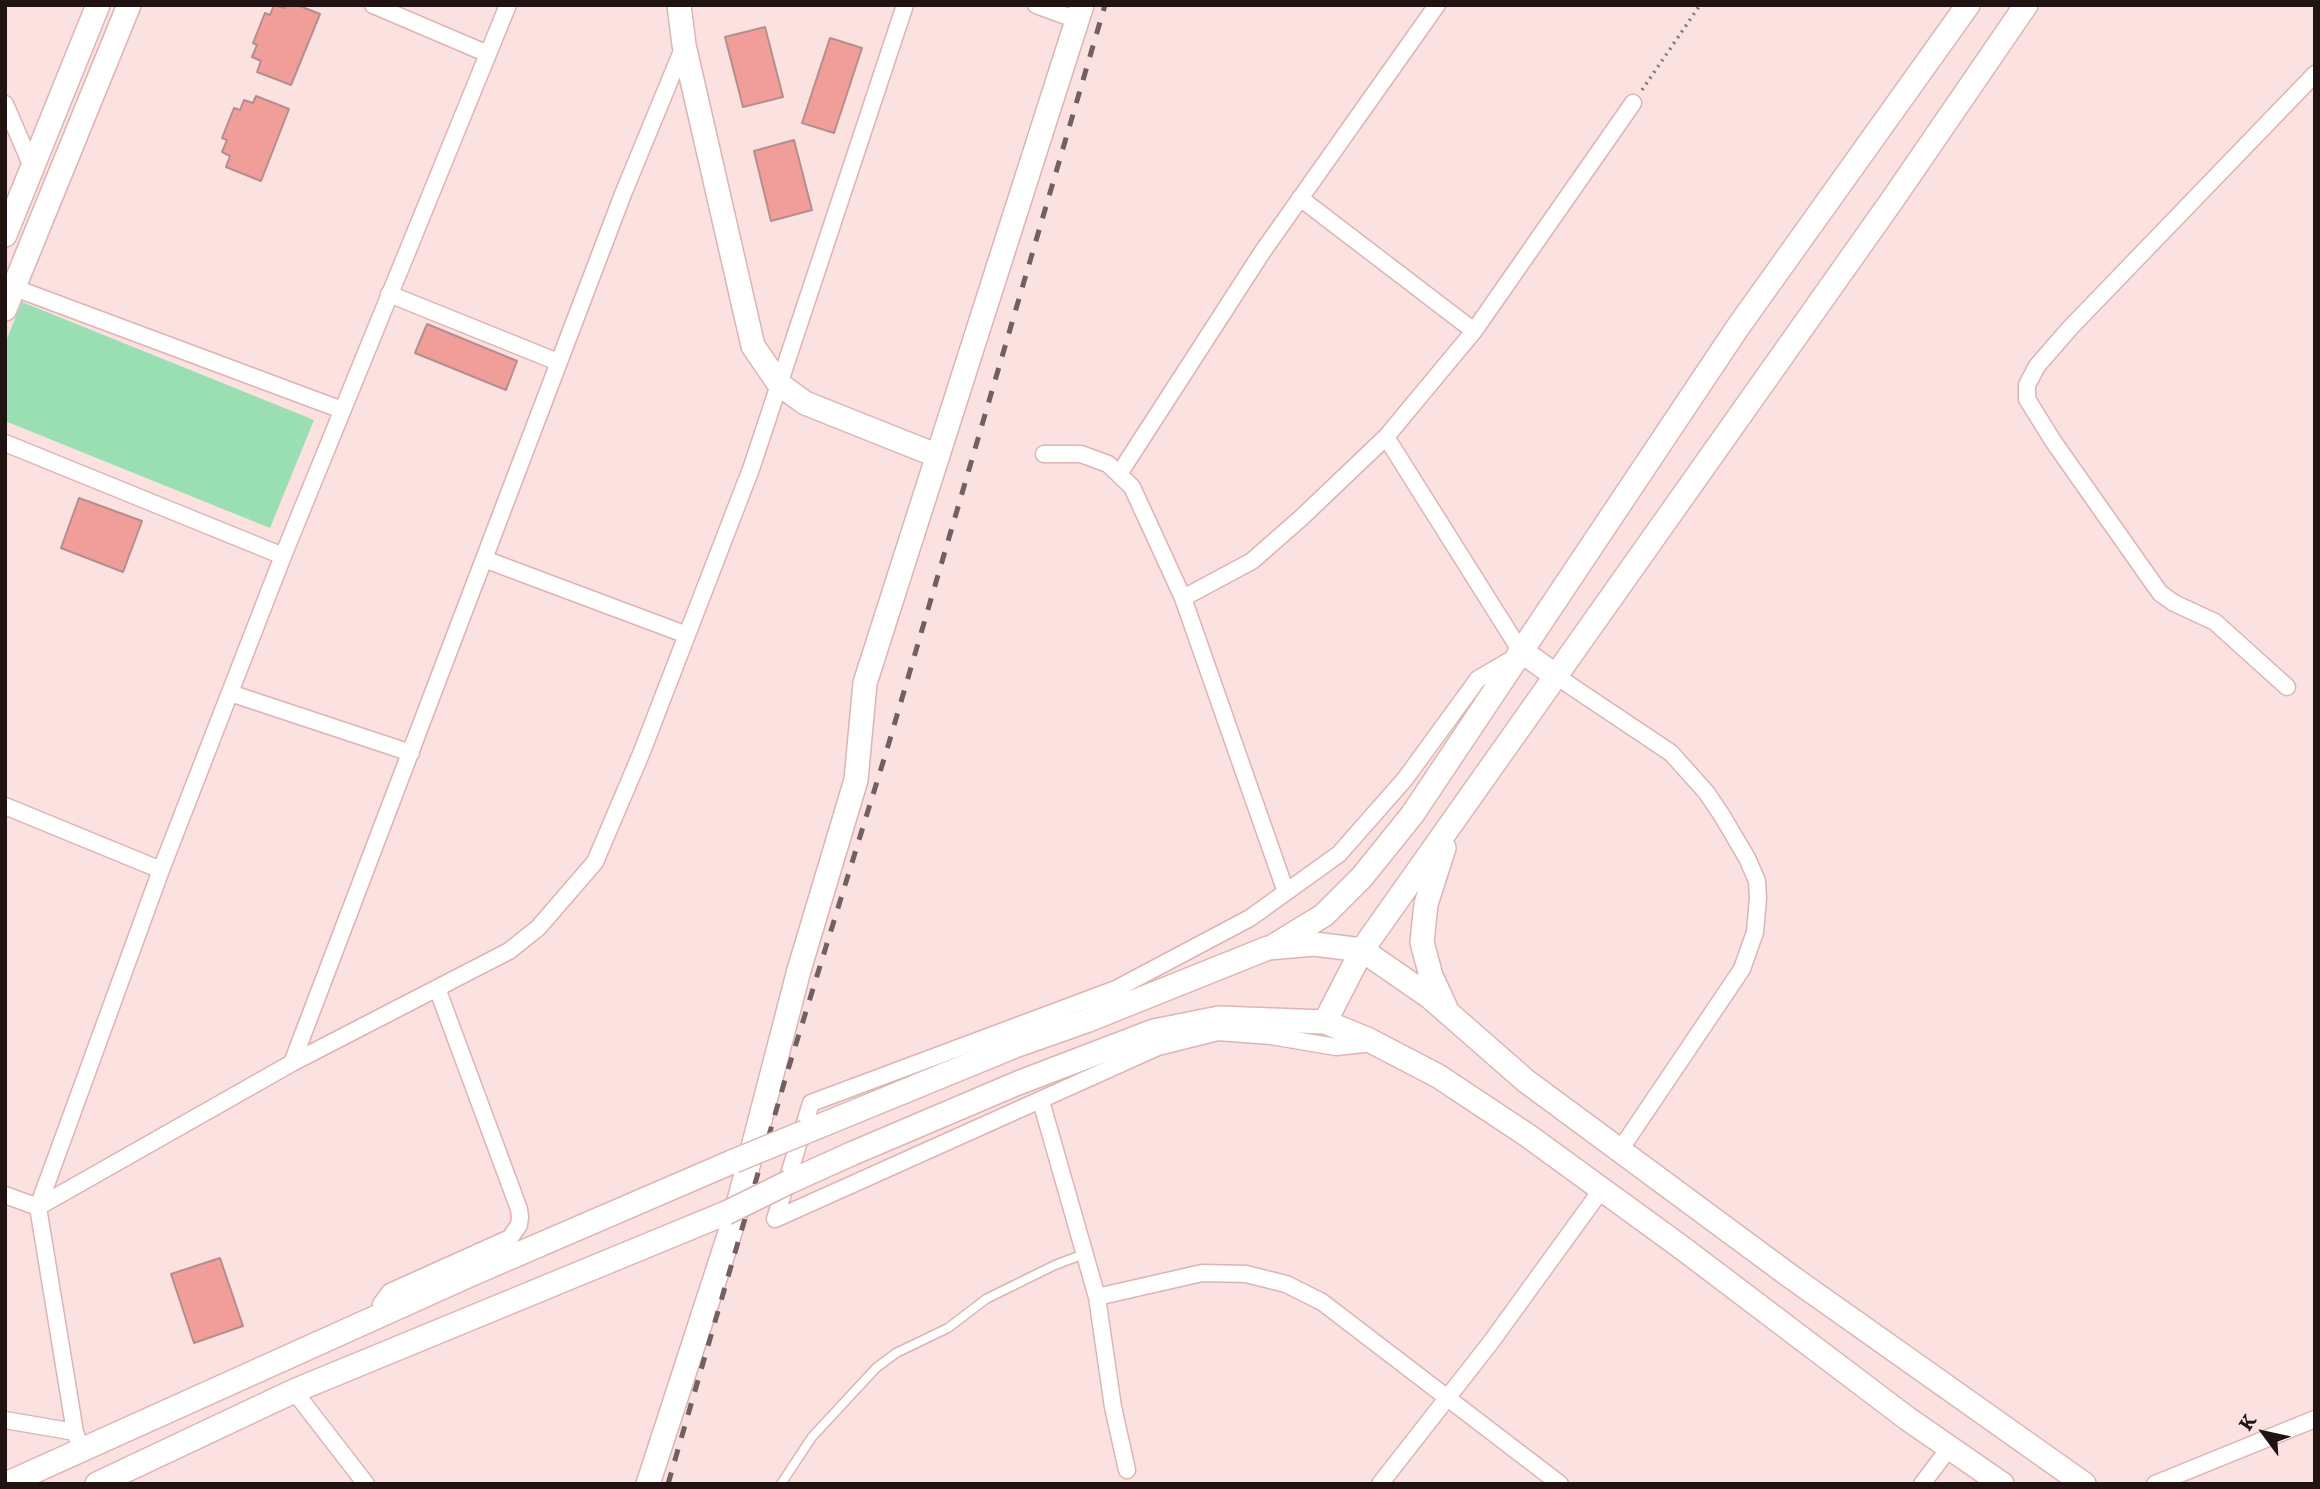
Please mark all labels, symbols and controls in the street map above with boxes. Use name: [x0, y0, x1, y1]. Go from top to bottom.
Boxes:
north arrow: [2229, 1398, 2299, 1468]
text: K: [2231, 1408, 2262, 1435]

